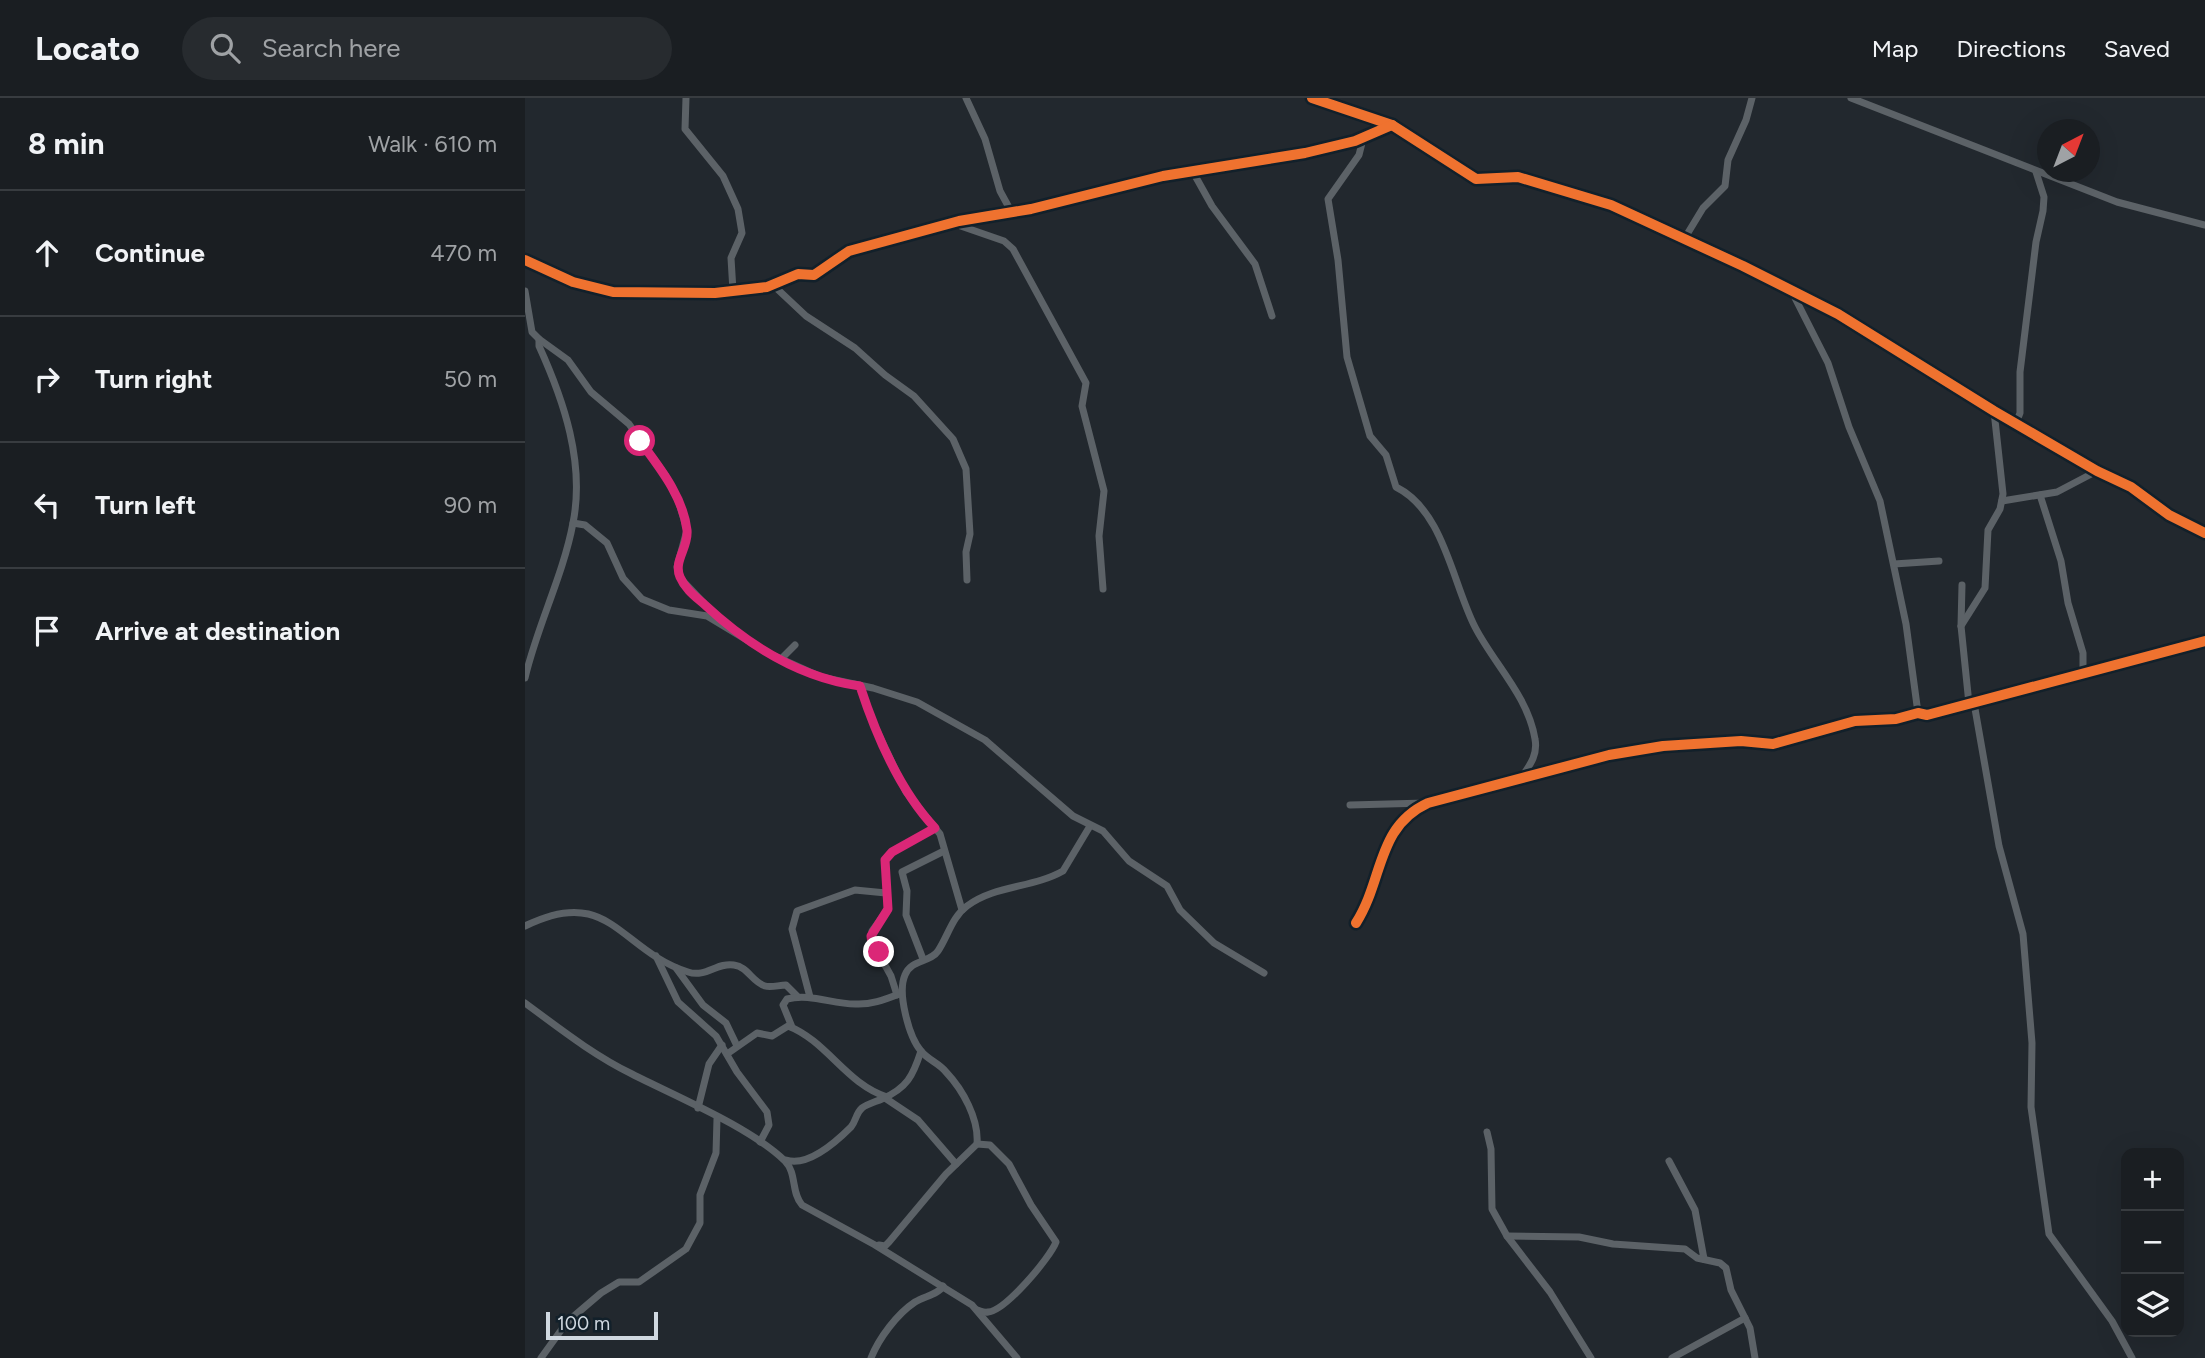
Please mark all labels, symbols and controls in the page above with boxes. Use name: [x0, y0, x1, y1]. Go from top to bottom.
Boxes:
search box: [182, 17, 672, 80]
text: Locato: [35, 29, 140, 68]
icon: search: [206, 29, 244, 67]
text: Search here: [262, 32, 401, 64]
text: Map: [1872, 34, 1918, 63]
text: Directions: [1956, 34, 2066, 63]
text: Saved: [2104, 34, 2170, 63]
north arrow: [2037, 119, 2100, 182]
text: 8 min: [28, 125, 105, 162]
text: Walk · 610 m: [368, 130, 497, 158]
icon: ahead: [28, 234, 66, 272]
text: Continue: [95, 237, 205, 269]
text: 470 m: [430, 239, 497, 267]
icon: right: [28, 360, 66, 398]
text: Turn right: [95, 363, 212, 395]
text: 50 m: [444, 365, 497, 393]
route start: [624, 425, 655, 456]
icon: left: [28, 486, 66, 524]
text: Turn left: [95, 489, 196, 521]
text: 90 m: [444, 491, 497, 519]
icon: arrive: [28, 612, 66, 650]
text: Arrive at destination: [95, 615, 340, 647]
route end: [863, 936, 894, 967]
map controls: [2121, 1148, 2184, 1337]
button: +: [2121, 1148, 2184, 1211]
button: −: [2121, 1211, 2184, 1274]
button: layers: [2121, 1274, 2184, 1337]
scale bar: [546, 1309, 658, 1341]
text: 100 m: [557, 1312, 610, 1335]

